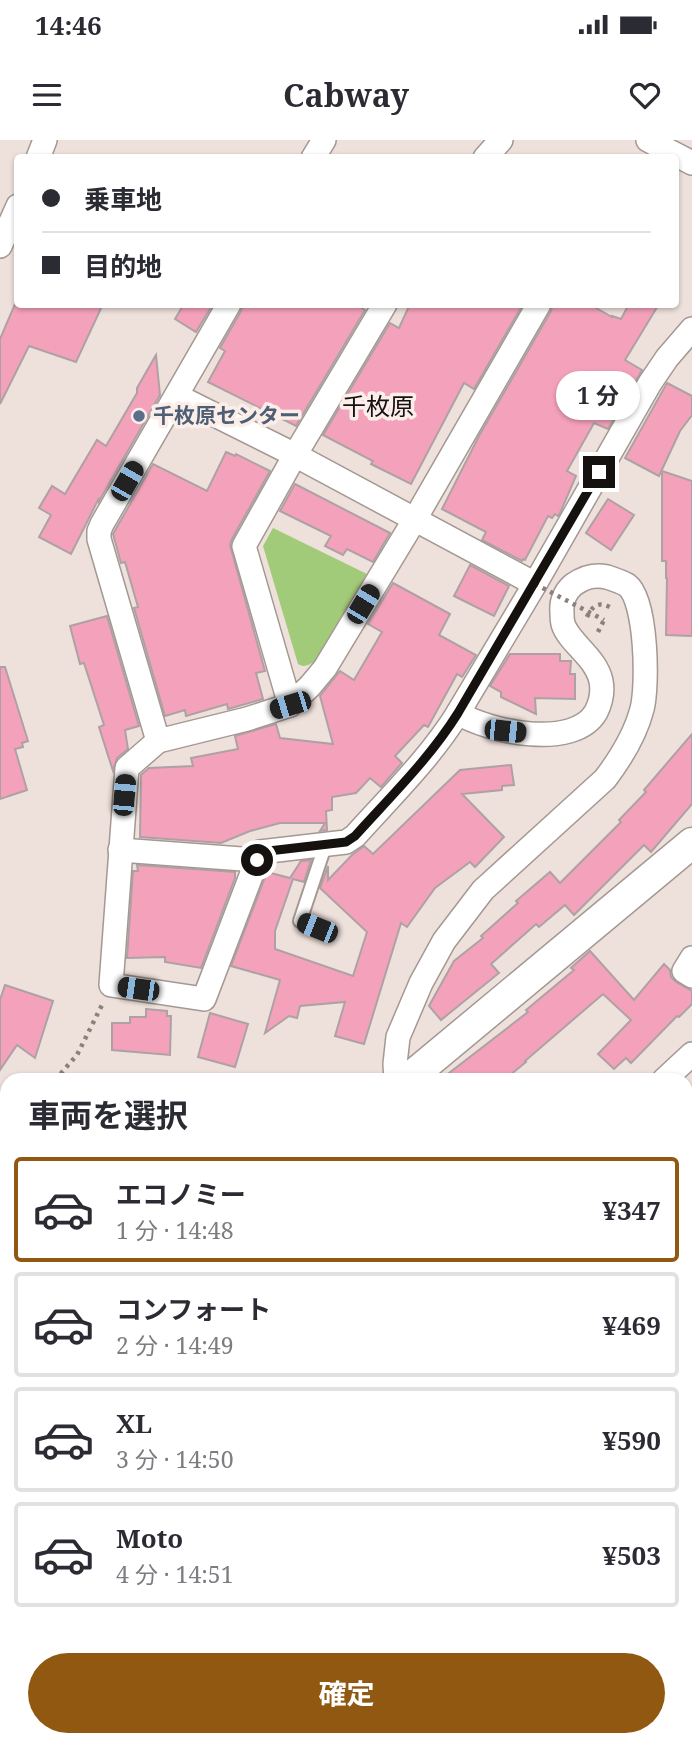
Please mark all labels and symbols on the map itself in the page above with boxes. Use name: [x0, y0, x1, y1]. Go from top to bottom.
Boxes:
callout: 1 分: [557, 370, 641, 420]
district label: 千枚原: [342, 389, 414, 422]
place label: 千枚原センター: [153, 401, 300, 429]
marker: 千枚原センター: [131, 408, 147, 424]
route end: [583, 456, 615, 488]
car: [108, 458, 147, 504]
car: [344, 581, 383, 627]
car: [267, 689, 314, 721]
car: [484, 718, 527, 744]
car: [112, 773, 137, 817]
route start: [241, 844, 273, 876]
car: [294, 910, 341, 946]
car: [116, 976, 161, 1002]

